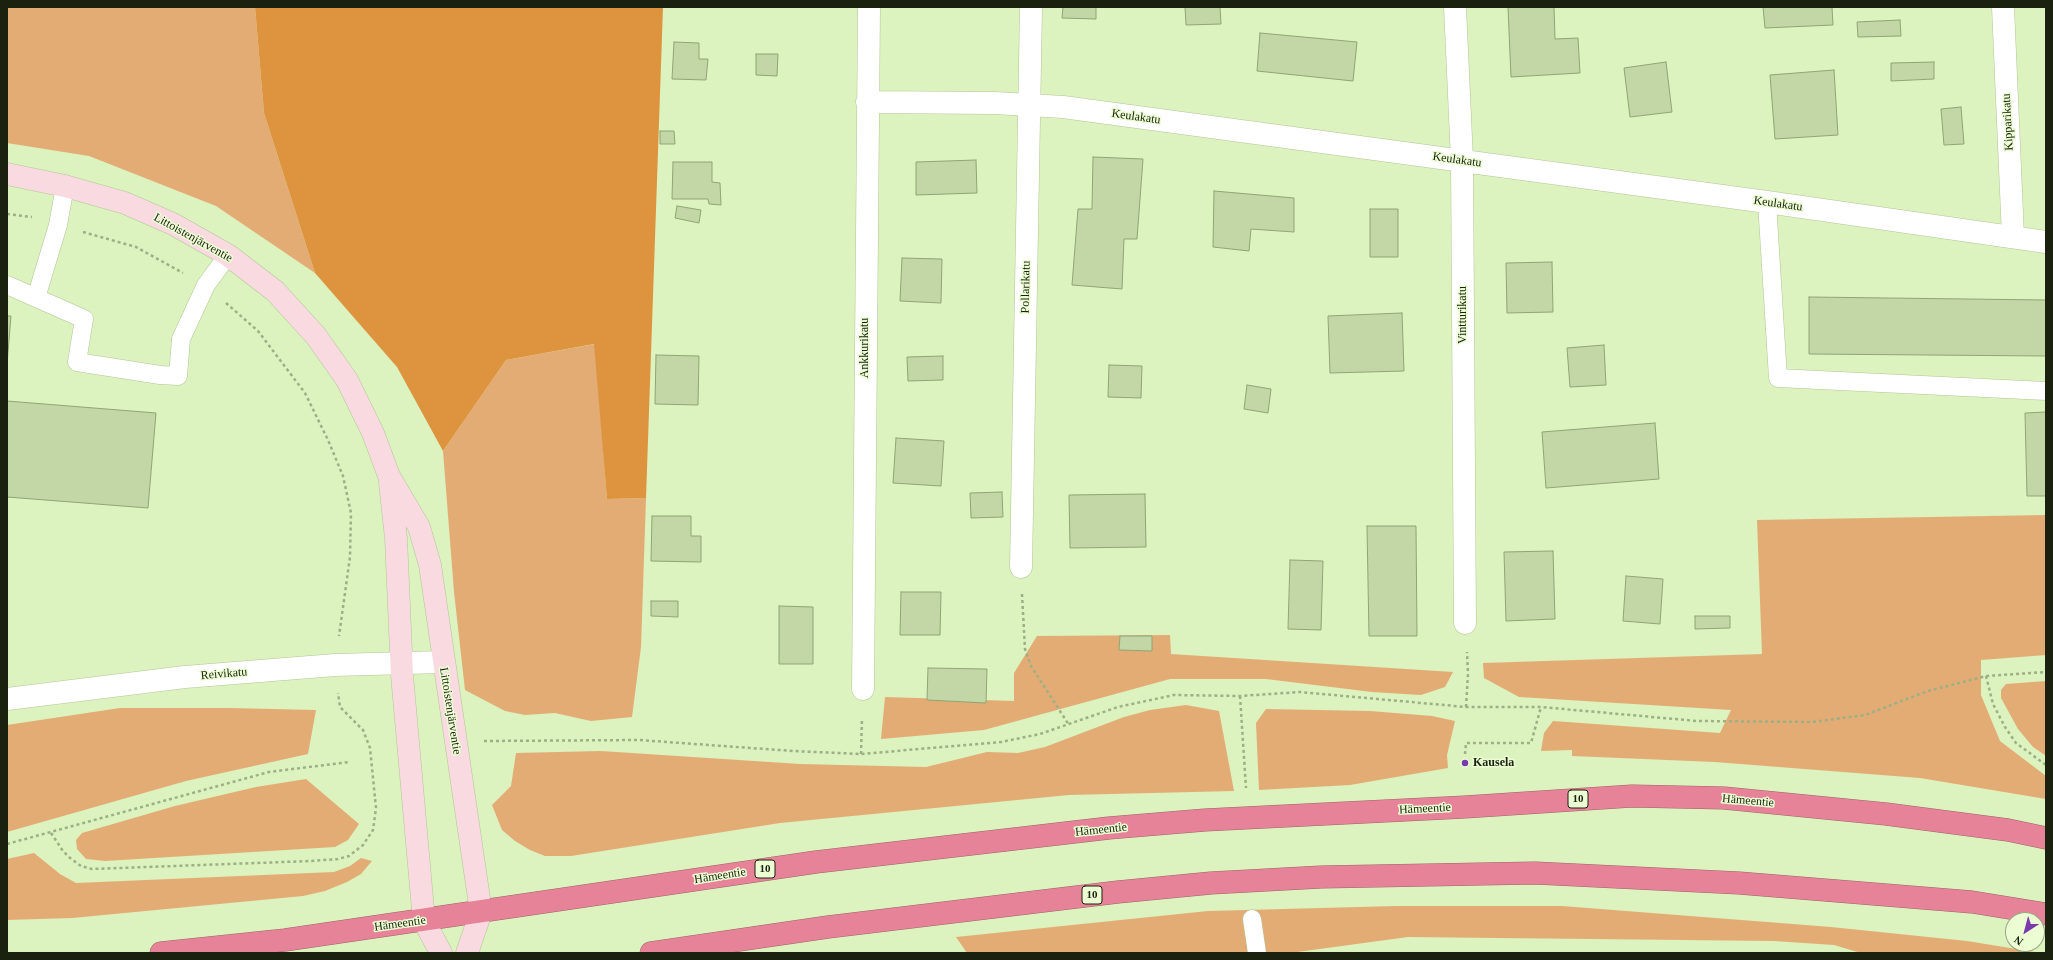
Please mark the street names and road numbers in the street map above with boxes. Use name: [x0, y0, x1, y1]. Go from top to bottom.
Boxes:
street label: Kipparikatu: [1999, 93, 2017, 151]
street label: Keulakatu: [1111, 106, 1161, 128]
street label: Keulakatu: [1432, 149, 1482, 171]
street label: Keulakatu: [1753, 193, 1803, 215]
street label: Littoistenjärventie: [151, 210, 235, 266]
street label: Pollarikatu: [1018, 261, 1034, 313]
street label: Vintturikatu: [1456, 286, 1470, 344]
street label: Ankkurikatu: [858, 318, 872, 378]
street label: Reivikatu: [200, 665, 248, 683]
street label: Littoistenjärventie: [436, 666, 464, 756]
road number: 10: [1568, 790, 1588, 808]
street label: Hämeentie: [1721, 792, 1775, 810]
street label: Hämeentie: [1399, 800, 1451, 818]
street label: Hämeentie: [1074, 820, 1128, 840]
road number: 10: [755, 860, 775, 878]
street label: Hämeentie: [693, 865, 747, 887]
road number: 10: [1082, 886, 1102, 904]
street label: Hämeentie: [373, 913, 427, 935]

